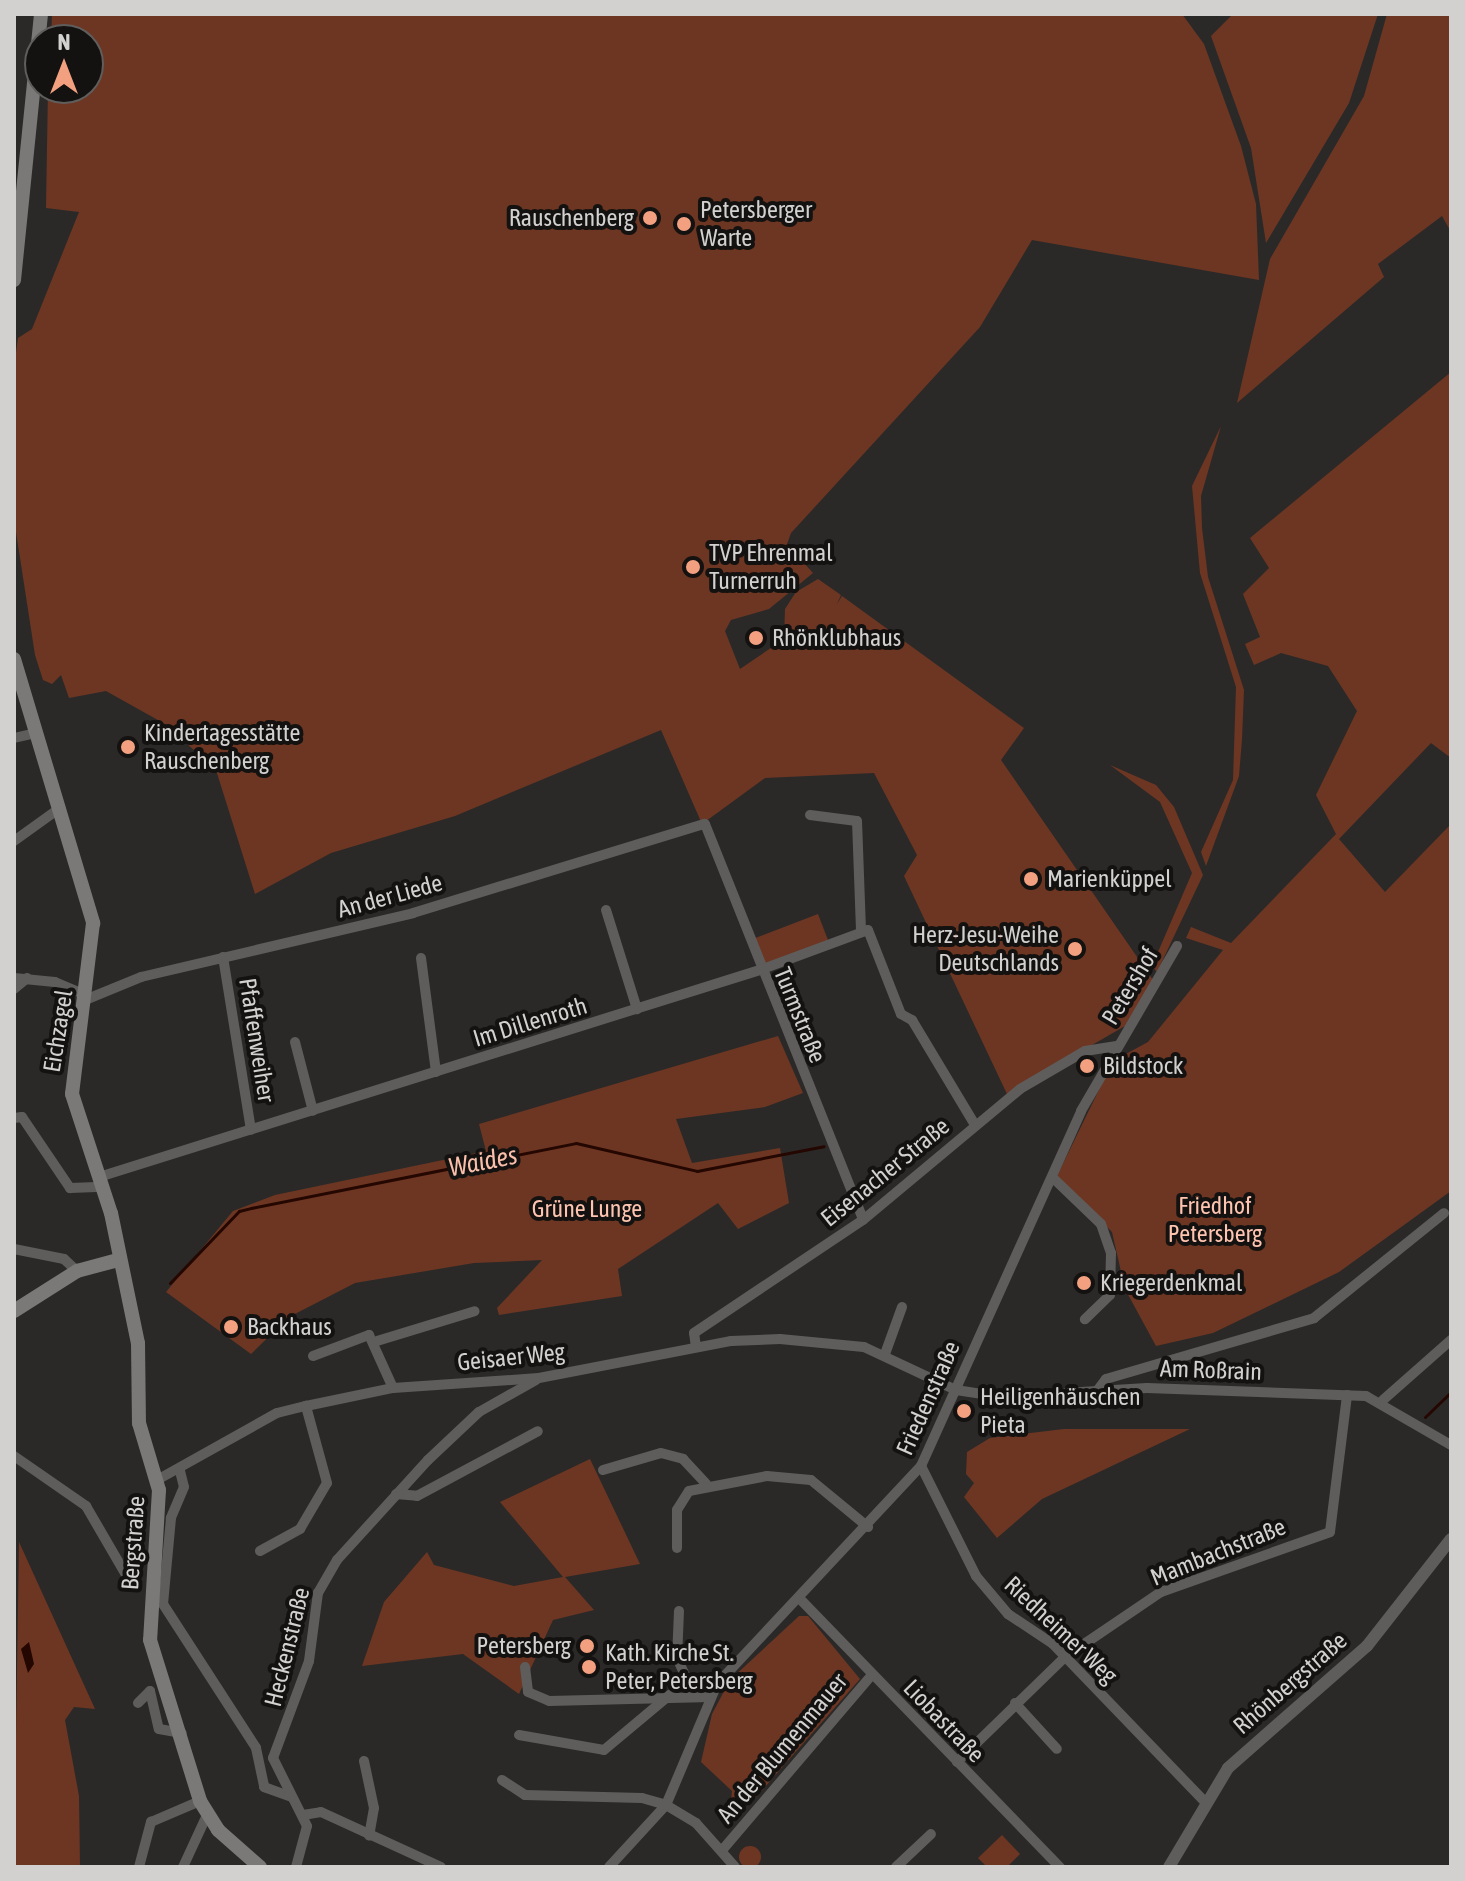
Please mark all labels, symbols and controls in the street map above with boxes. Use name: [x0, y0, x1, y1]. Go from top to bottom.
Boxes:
north arrow: [24, 24, 104, 104]
text: N: [58, 29, 70, 55]
place label: Petersberger Warte: [700, 196, 812, 252]
place label: Rauschenberg: [509, 204, 634, 232]
marker: Rauschenberg: [641, 209, 659, 227]
marker: Petersberger Warte: [675, 215, 693, 233]
place label: TVP Ehrenmal Turnerruh: [709, 539, 833, 595]
marker: TVP Ehrenmal Turnerruh: [684, 558, 702, 576]
place label: Rhönklubhaus: [772, 624, 901, 652]
marker: Rhönklubhaus: [747, 629, 765, 647]
place label: Kindertagesstätte Rauschenberg: [144, 719, 300, 775]
marker: Kindertagesstätte Rauschenberg: [119, 738, 137, 756]
place label: Marienküppel: [1047, 865, 1172, 893]
street label: An der Liede: [335, 868, 445, 924]
marker: Marienküppel: [1022, 870, 1040, 888]
place label: Herz-Jesu-Weihe Deutschlands: [912, 921, 1059, 977]
marker: Herz-Jesu-Weihe Deutschlands: [1066, 940, 1084, 958]
street label: Petershof: [1096, 942, 1164, 1030]
street label: Turmstraße: [768, 963, 832, 1067]
street label: Pfaffenweiher: [233, 976, 281, 1104]
street label: Eichzagel: [37, 988, 79, 1074]
street label: Im Dillenroth: [470, 991, 590, 1053]
place label: Bildstock: [1103, 1052, 1183, 1080]
marker: Bildstock: [1078, 1057, 1096, 1075]
street label: Eisenacher Straße: [815, 1112, 955, 1232]
water label: Waides: [446, 1140, 520, 1184]
park label: Friedhof Petersberg: [1168, 1192, 1262, 1248]
park label: Grüne Lunge: [532, 1195, 642, 1223]
place label: Kriegerdenkmal: [1100, 1269, 1242, 1297]
marker: Kriegerdenkmal: [1075, 1274, 1093, 1292]
place label: Backhaus: [247, 1313, 332, 1341]
marker: Backhaus: [222, 1318, 240, 1336]
street label: Geisaer Weg: [456, 1337, 566, 1377]
street label: Friedenstraße: [890, 1337, 966, 1459]
street label: Am Roßrain: [1160, 1354, 1262, 1386]
place label: Heiligenhäuschen Pieta: [980, 1383, 1141, 1439]
marker: Heiligenhäuschen Pieta: [955, 1402, 973, 1420]
street label: Bergstraße: [115, 1495, 151, 1591]
street label: Mambachstraße: [1146, 1512, 1290, 1592]
street label: Riedheimer Weg: [998, 1570, 1124, 1690]
street label: Heckenstraße: [258, 1585, 316, 1709]
street label: Rhönbergstraße: [1227, 1626, 1353, 1740]
place label: Petersberg: [477, 1632, 571, 1660]
marker: Petersberg: [578, 1637, 596, 1655]
place label: Kath. Kirche St. Peter, Petersberg: [605, 1639, 753, 1695]
marker: Kath. Kirche St. Peter, Petersberg: [580, 1658, 598, 1676]
street label: An der Blumenmauer: [711, 1667, 853, 1829]
street label: Liobastraße: [898, 1674, 990, 1768]

